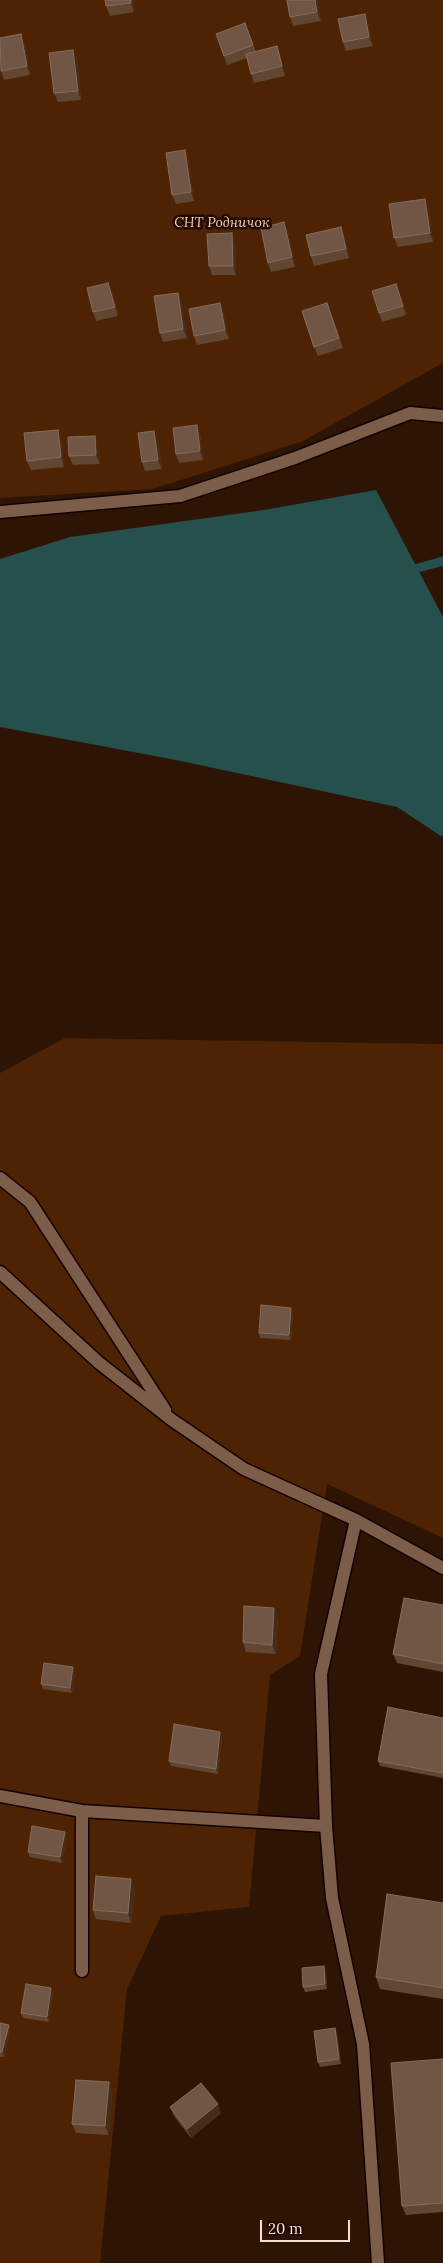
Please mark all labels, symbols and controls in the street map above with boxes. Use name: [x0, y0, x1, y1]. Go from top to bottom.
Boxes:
park label: СНТ Родничок: [174, 215, 270, 231]
scale bar: [263, 2210, 353, 2242]
text: 20 m: [268, 2219, 303, 2238]

